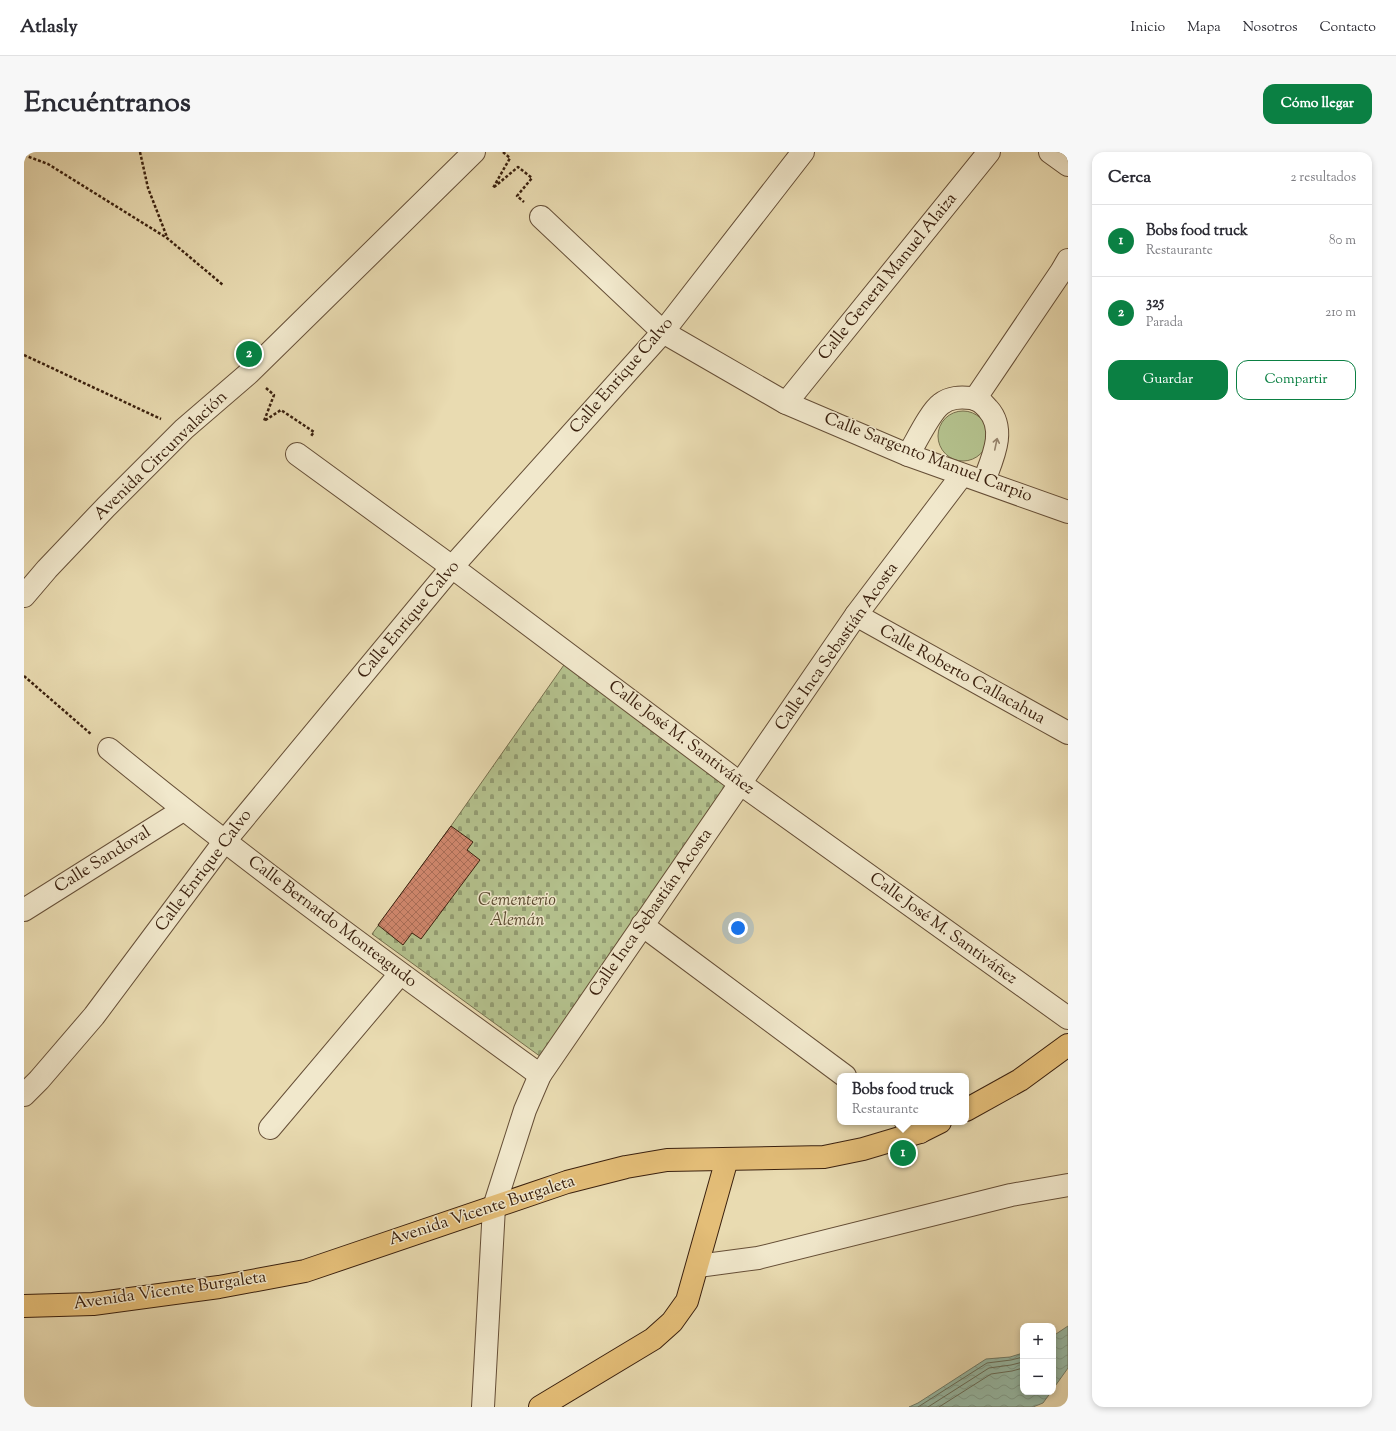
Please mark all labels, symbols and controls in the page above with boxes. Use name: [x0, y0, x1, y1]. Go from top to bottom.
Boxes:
text: Atlasly: [20, 14, 78, 41]
text: Inicio: [1131, 18, 1165, 38]
text: Mapa: [1187, 18, 1221, 38]
text: Nosotros: [1243, 18, 1298, 38]
text: Contacto: [1320, 18, 1376, 38]
text: Encuéntranos: [24, 84, 191, 124]
button: Cómo llegar: [1263, 84, 1372, 124]
text: Cerca: [1108, 166, 1151, 190]
text: 2 resultados: [1290, 169, 1356, 187]
street label: Calle General Manuel Alaiza: [813, 188, 963, 366]
text: Bobs food truck: [1146, 221, 1248, 242]
text: 1: [1119, 232, 1123, 250]
text: 80 m: [1329, 232, 1356, 250]
text: Restaurante: [1146, 242, 1213, 260]
text: 325: [1146, 293, 1164, 314]
text: 2: [1118, 304, 1124, 322]
text: 210 m: [1325, 304, 1356, 322]
street label: Calle Enrique Calvo: [565, 312, 679, 440]
text: Parada: [1146, 314, 1183, 332]
pin: 2: [236, 339, 262, 369]
button: Guardar: [1108, 360, 1228, 400]
button: Compartir: [1236, 360, 1356, 400]
street label: Avenida Circunvalación: [89, 386, 233, 526]
street label: Calle Sargento Manuel Carpio: [820, 407, 1036, 509]
one-way arrow: [993, 438, 1001, 451]
street label: Calle Enrique Calvo: [352, 556, 466, 684]
street label: Calle Inca Sebastián Acosta: [770, 558, 905, 736]
street label: Calle Roberto Callacahua: [875, 619, 1050, 731]
street label: Calle José M. Santiváñez: [603, 675, 759, 801]
street label: Calle Enrique Calvo: [150, 805, 258, 937]
street label: Calle Sandoval: [50, 821, 156, 899]
street label: Calle Inca Sebastián Acosta: [584, 824, 719, 1002]
street label: Calle Bernardo Monteagudo: [242, 850, 422, 994]
street label: Calle José M. Santiváñez: [864, 867, 1022, 991]
park label: Cementerio Alemán: [478, 889, 556, 933]
your location: [728, 918, 748, 938]
popup: [837, 1073, 969, 1125]
text: Bobs food truck: [852, 1080, 954, 1101]
text: Restaurante: [852, 1101, 919, 1119]
pin: 1: [890, 1138, 916, 1168]
street label: Avenida Vicente Burgaleta: [386, 1169, 578, 1252]
street label: Avenida Vicente Burgaleta: [72, 1266, 268, 1316]
map controls: [1020, 1323, 1056, 1395]
button: +: [1020, 1323, 1056, 1359]
button: −: [1020, 1359, 1056, 1395]

